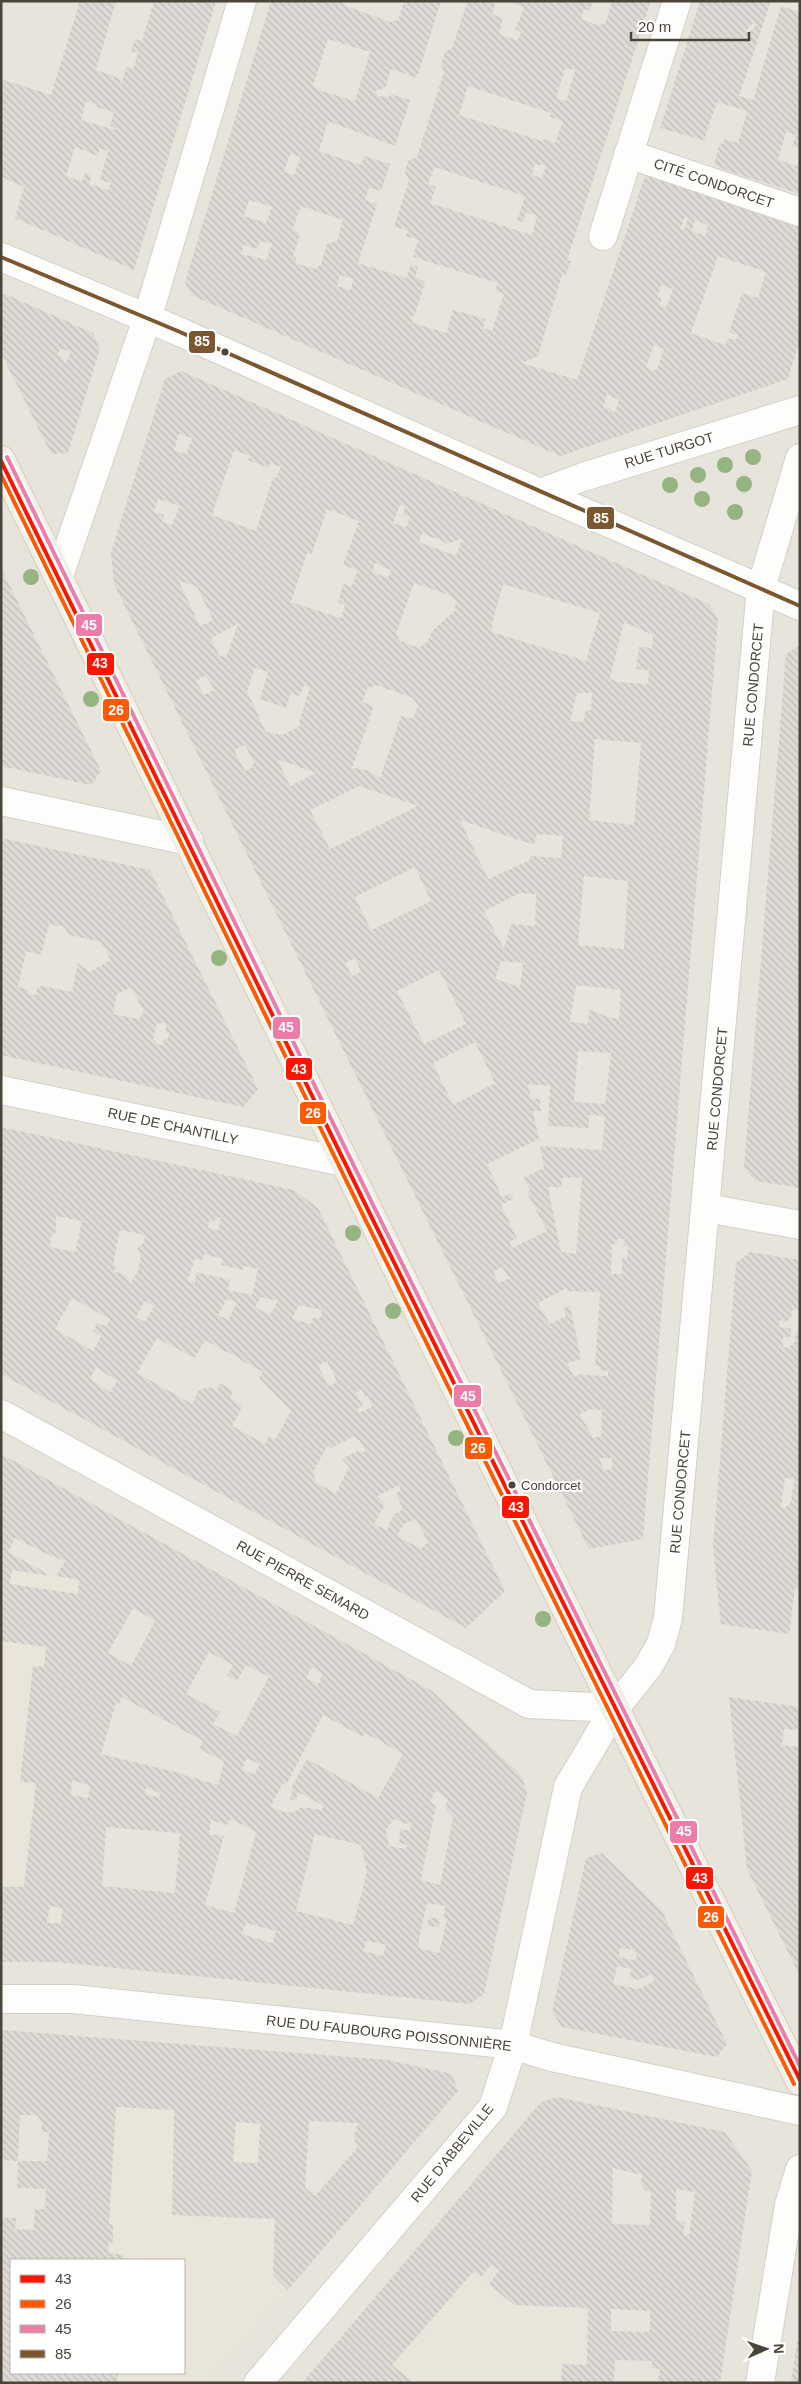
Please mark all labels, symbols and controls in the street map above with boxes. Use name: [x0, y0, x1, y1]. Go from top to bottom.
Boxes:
scale bar: [631, 10, 748, 42]
text: 20 m: [638, 18, 671, 35]
street label: CITÉ CONDORCET: [652, 155, 777, 211]
line badge: 85: [188, 330, 216, 354]
text: 85: [194, 333, 210, 349]
unlabelled marker: [220, 347, 230, 357]
street label: RUE TURGOT: [623, 429, 716, 471]
line badge: 85: [586, 506, 615, 530]
text: 85: [593, 510, 609, 526]
line badge: 45: [75, 613, 103, 637]
text: 45: [81, 617, 97, 633]
street label: RUE CONDORCET: [740, 622, 766, 747]
line badge: 43: [86, 652, 115, 676]
text: 43: [92, 655, 108, 671]
line badge: 26: [102, 698, 130, 722]
text: 26: [108, 702, 124, 718]
line badge: 45: [272, 1016, 301, 1040]
text: 45: [278, 1019, 294, 1035]
street label: RUE CONDORCET: [704, 1026, 730, 1151]
line badge: 43: [285, 1057, 313, 1081]
text: 43: [291, 1061, 307, 1077]
line badge: 26: [299, 1101, 327, 1125]
street label: RUE DE CHANTILLY: [106, 1104, 240, 1148]
text: 26: [305, 1105, 321, 1121]
line badge: 45: [453, 1384, 482, 1408]
text: 45: [460, 1388, 476, 1404]
street label: RUE CONDORCET: [667, 1429, 693, 1554]
line badge: 26: [464, 1436, 493, 1460]
text: 26: [470, 1440, 486, 1456]
place label: Condorcet: [521, 1478, 581, 1493]
marker: Condorcet: [507, 1480, 517, 1490]
line badge: 43: [501, 1495, 530, 1519]
text: 43: [508, 1499, 524, 1515]
street label: RUE PIERRE SEMARD: [234, 1537, 372, 1623]
line badge: 45: [669, 1820, 698, 1844]
text: 45: [676, 1823, 692, 1839]
line badge: 43: [685, 1866, 714, 1890]
text: 43: [692, 1870, 708, 1886]
line badge: 26: [697, 1905, 725, 1929]
text: 26: [703, 1909, 719, 1925]
street label: RUE DU FAUBOURG POISSONNIÈRE: [266, 2012, 512, 2054]
street label: RUE D'ABBEVILLE: [407, 2101, 497, 2205]
legend: [10, 2259, 185, 2374]
text: 43: [55, 2270, 72, 2287]
text: 26: [55, 2295, 72, 2312]
text: 45: [55, 2320, 72, 2337]
north arrow: [741, 2324, 791, 2374]
text: N: [771, 2343, 787, 2354]
text: 85: [55, 2345, 72, 2362]

